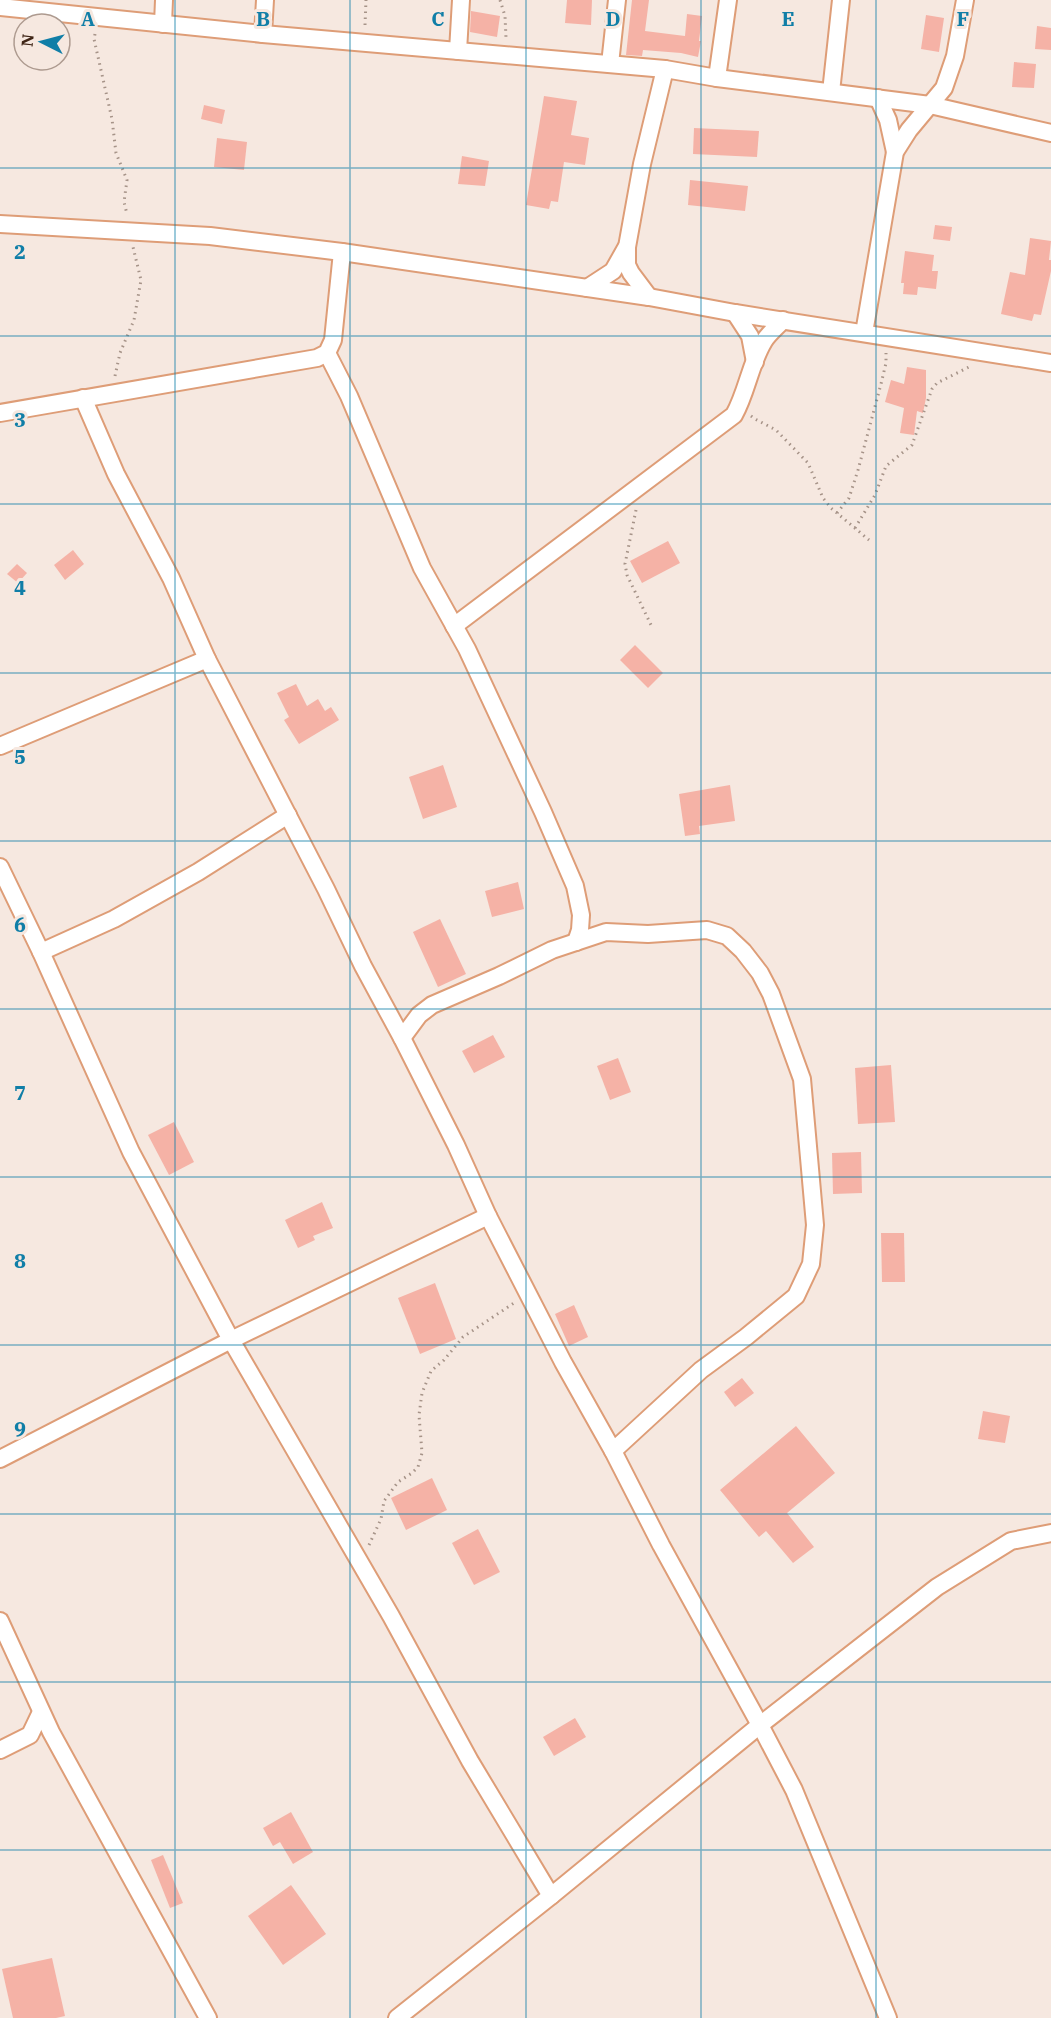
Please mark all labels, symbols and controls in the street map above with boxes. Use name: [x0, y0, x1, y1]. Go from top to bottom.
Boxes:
text: A: [81, 5, 95, 32]
text: B: [256, 5, 270, 32]
text: C: [431, 5, 445, 32]
text: D: [605, 5, 621, 32]
text: E: [781, 5, 795, 32]
text: F: [957, 5, 969, 32]
north arrow: [12, 12, 72, 72]
text: N: [16, 33, 38, 48]
text: 2: [14, 238, 26, 265]
text: 3: [14, 406, 26, 433]
text: 4: [14, 574, 26, 601]
text: 5: [14, 743, 26, 770]
text: 6: [14, 911, 26, 938]
text: 7: [14, 1079, 26, 1106]
text: 8: [14, 1247, 26, 1274]
text: 9: [14, 1415, 26, 1442]

